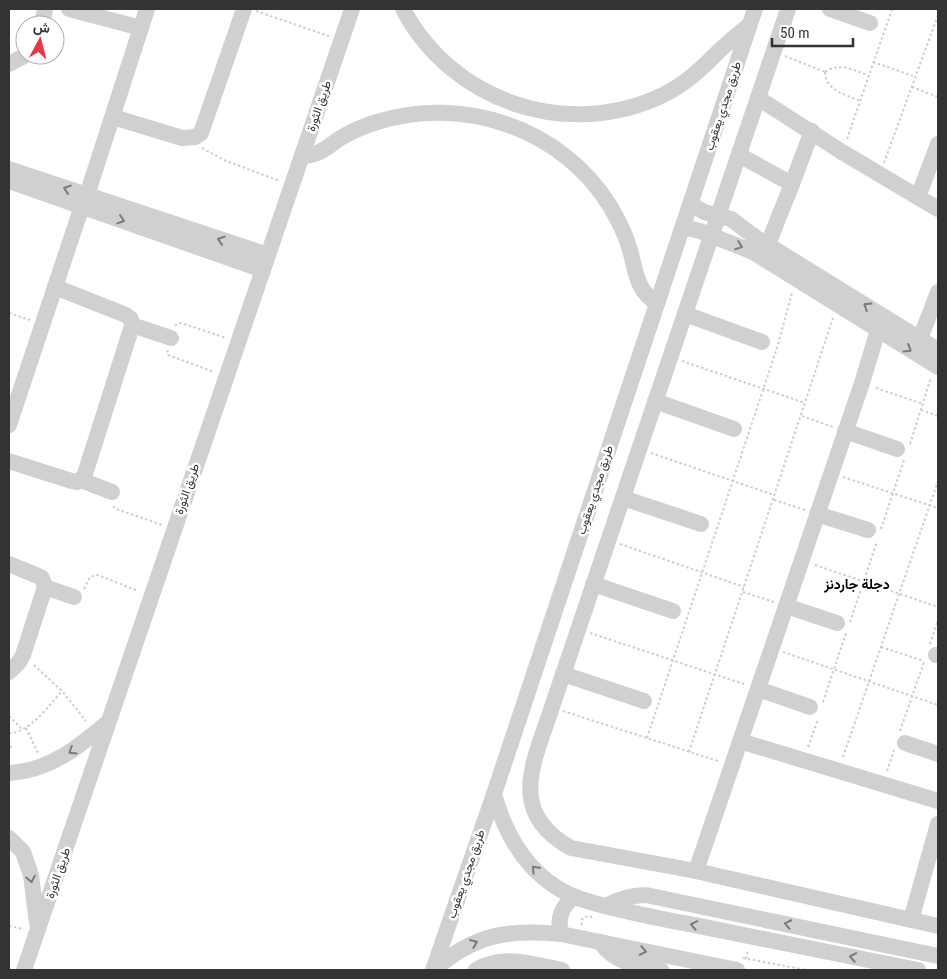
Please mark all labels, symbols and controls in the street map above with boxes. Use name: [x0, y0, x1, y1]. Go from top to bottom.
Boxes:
north arrow: [15, 15, 65, 65]
scale bar: [772, 15, 853, 47]
text: ش: [32, 18, 51, 37]
text: 50 m: [780, 24, 810, 42]
street label: طريق مجدي يعقوب: [702, 60, 747, 153]
street label: طريق الثورة: [304, 79, 335, 134]
one-way arrow: [63, 184, 72, 194]
one-way arrow: [116, 214, 125, 224]
one-way arrow: [218, 236, 226, 246]
one-way arrow: [735, 240, 743, 250]
one-way arrow: [864, 303, 873, 312]
one-way arrow: [903, 342, 912, 352]
street label: طريق مجدي يعقوب: [574, 444, 619, 537]
street label: طريق الثورة: [172, 462, 203, 517]
district label: دجلة جاردنز: [823, 576, 890, 593]
one-way arrow: [69, 745, 78, 754]
street label: طريق مجدي يعقوب: [444, 828, 491, 921]
street label: طريق الثورة: [43, 846, 74, 901]
one-way arrow: [532, 866, 541, 875]
one-way arrow: [25, 875, 36, 884]
one-way arrow: [783, 920, 792, 930]
one-way arrow: [689, 921, 698, 931]
one-way arrow: [469, 939, 478, 950]
one-way arrow: [639, 945, 648, 956]
one-way arrow: [849, 952, 858, 963]

